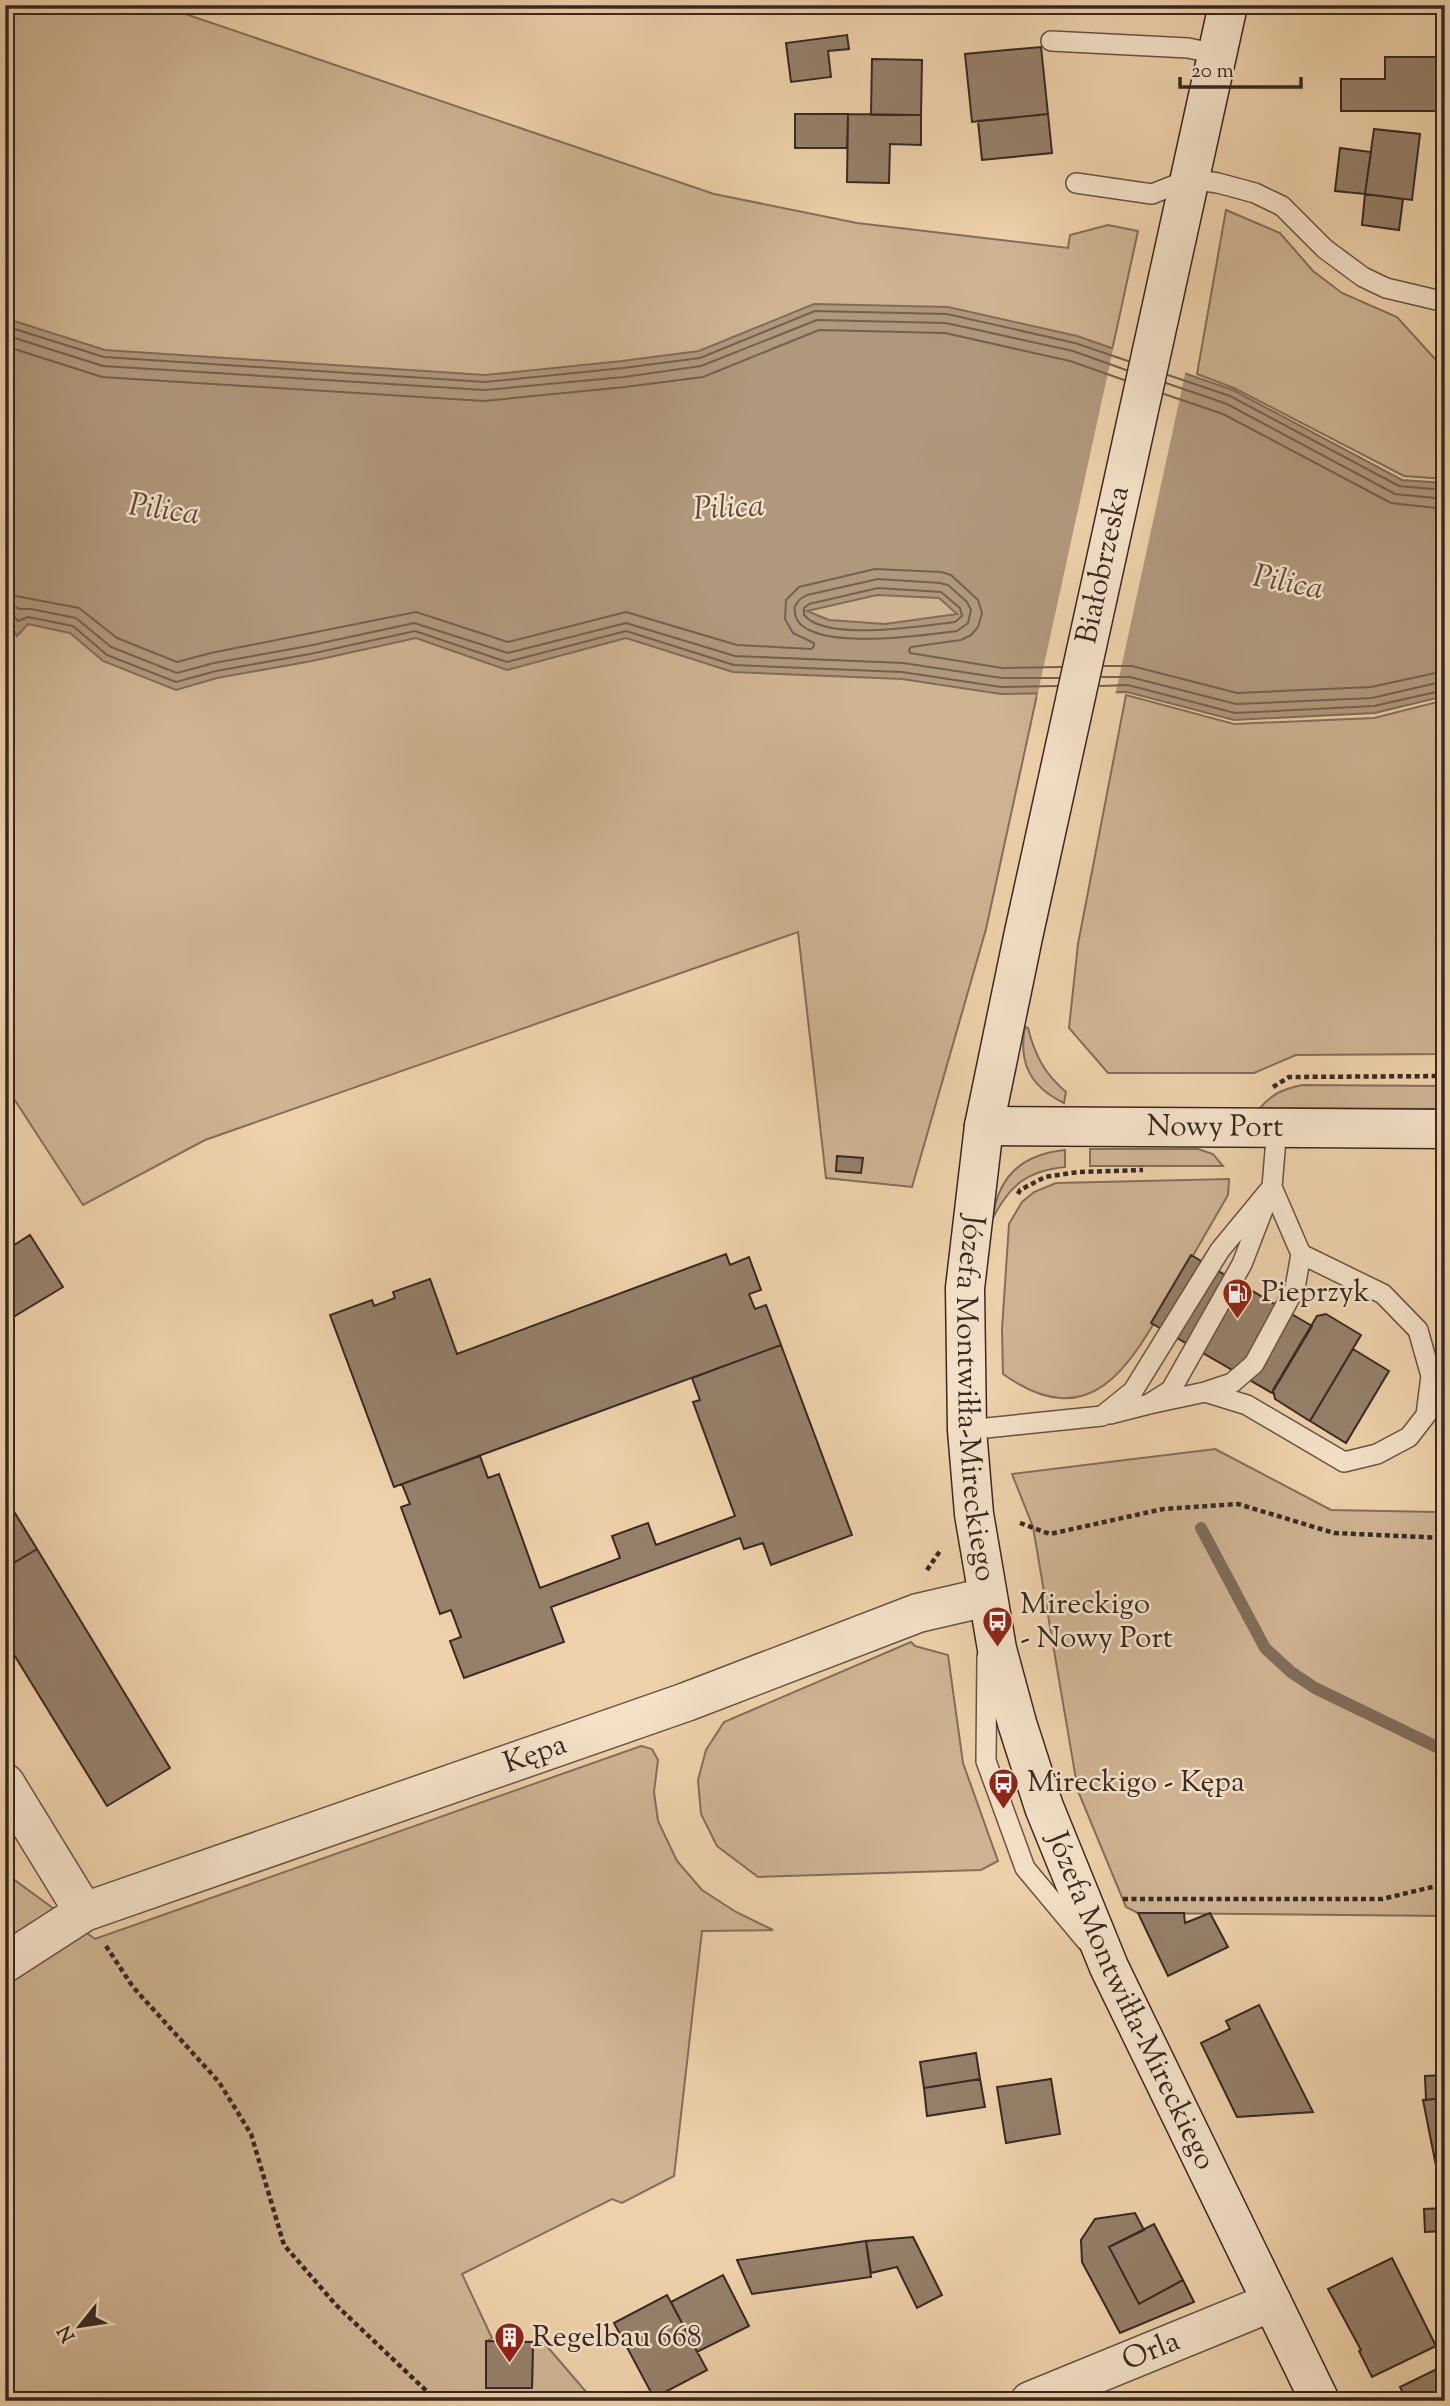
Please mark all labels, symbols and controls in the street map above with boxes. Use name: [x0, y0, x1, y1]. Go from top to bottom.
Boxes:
scale bar: [1180, 46, 1301, 90]
text: 20 m: [1191, 57, 1234, 87]
street label: Białobrzeska: [1066, 482, 1142, 648]
water label: Pilica: [126, 483, 202, 539]
water label: Pilica: [692, 484, 766, 534]
water label: Pilica: [1249, 555, 1327, 613]
street label: Nowy Port: [1147, 1106, 1283, 1149]
street label: Józefa Montwiłła-Mireckiego: [943, 1211, 1007, 1585]
place label: Pieprzyk: [1261, 1272, 1370, 1315]
fuel station icon: Pieprzyk: [1221, 1276, 1255, 1320]
place label: Mireckigo - Nowy Port: [1020, 1584, 1173, 1661]
bus stop icon: Mireckigo - Nowy Port: [980, 1605, 1014, 1649]
street label: Kępa: [498, 1724, 573, 1786]
place label: Mireckigo - Kępa: [1027, 1762, 1245, 1805]
bus stop icon: Mireckigo - Kępa: [987, 1766, 1021, 1810]
street label: Józefa Montwiłła-Mireckiego: [1034, 1824, 1226, 2177]
north arrow: [46, 2290, 116, 2360]
place label: Regelbau 668: [532, 2317, 702, 2360]
text: N: [52, 2320, 83, 2347]
street label: Orla: [1116, 2320, 1187, 2382]
building icon: Regelbau 668: [492, 2321, 526, 2365]

